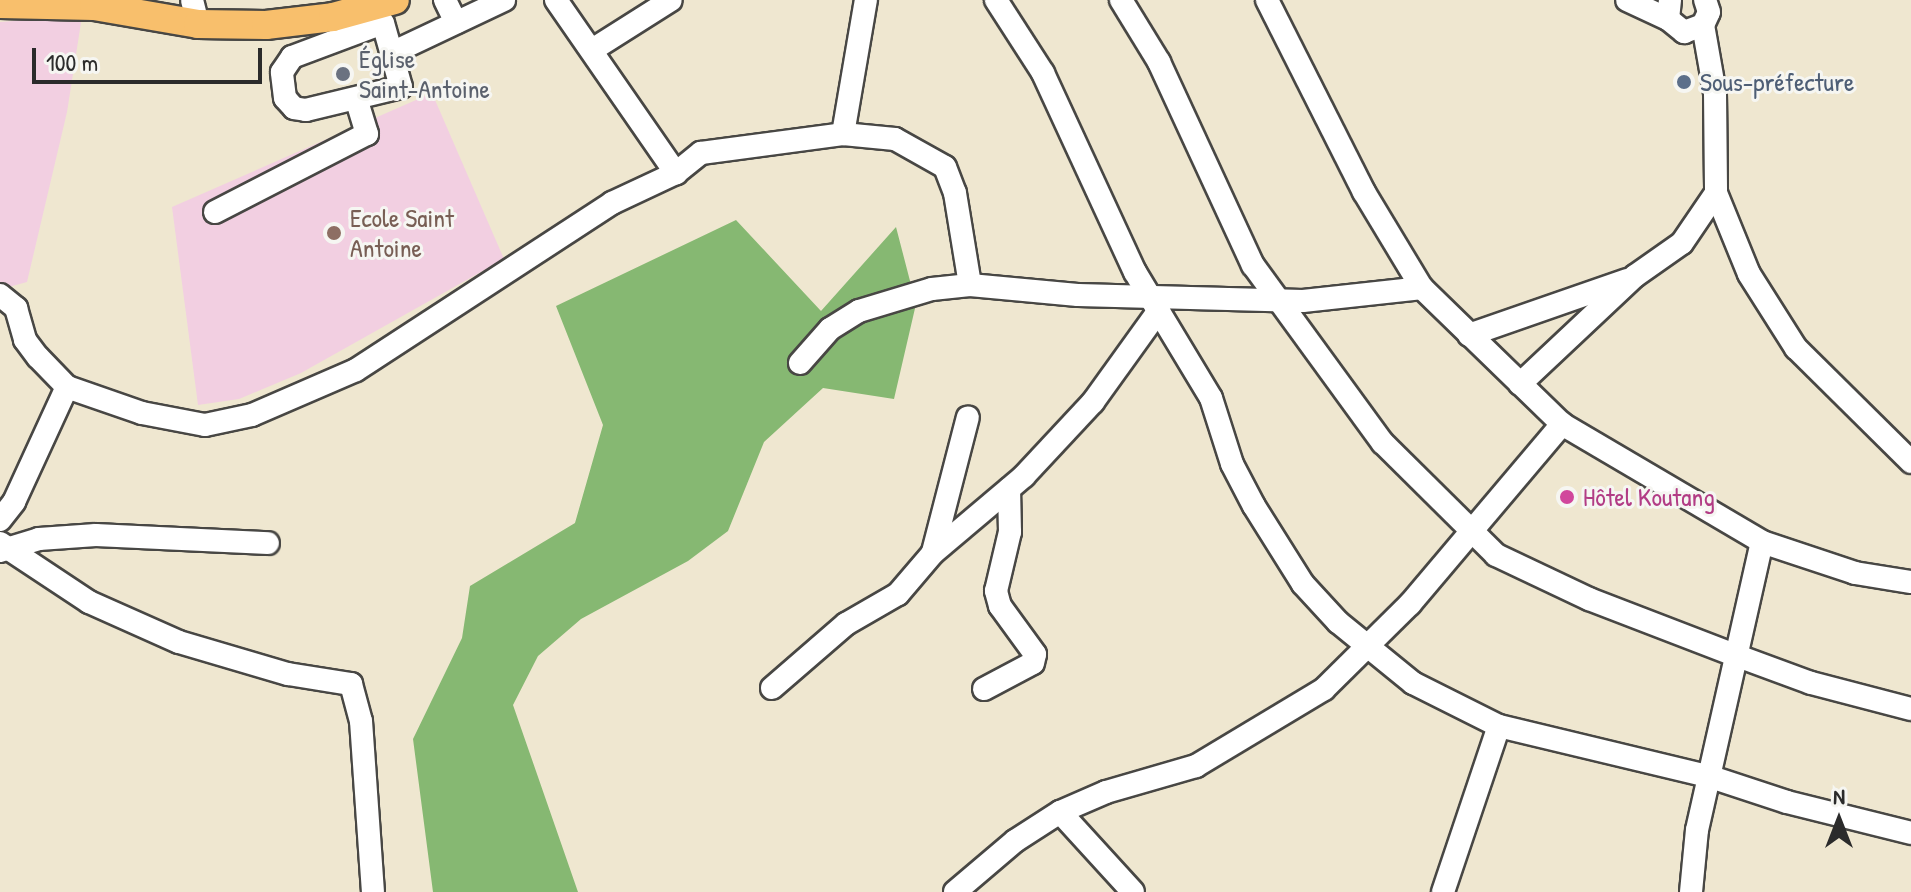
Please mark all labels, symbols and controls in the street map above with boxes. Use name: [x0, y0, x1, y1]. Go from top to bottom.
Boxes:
scale bar: [36, 32, 266, 82]
place label: Église Saint-Antoine: [359, 43, 490, 104]
text: 100 m: [46, 46, 98, 78]
marker: Église Saint-Antoine: [334, 65, 352, 83]
place label: Sous-préfecture: [1700, 66, 1854, 98]
marker: Sous-préfecture: [1675, 73, 1693, 91]
place label: Ecole Saint Antoine: [350, 202, 454, 264]
marker: Ecole Saint Antoine: [325, 224, 343, 242]
place label: Hôtel Koutang: [1583, 481, 1715, 513]
marker: Hôtel Koutang: [1558, 488, 1576, 506]
north arrow: [1799, 780, 1879, 860]
text: N: [1833, 781, 1845, 811]

